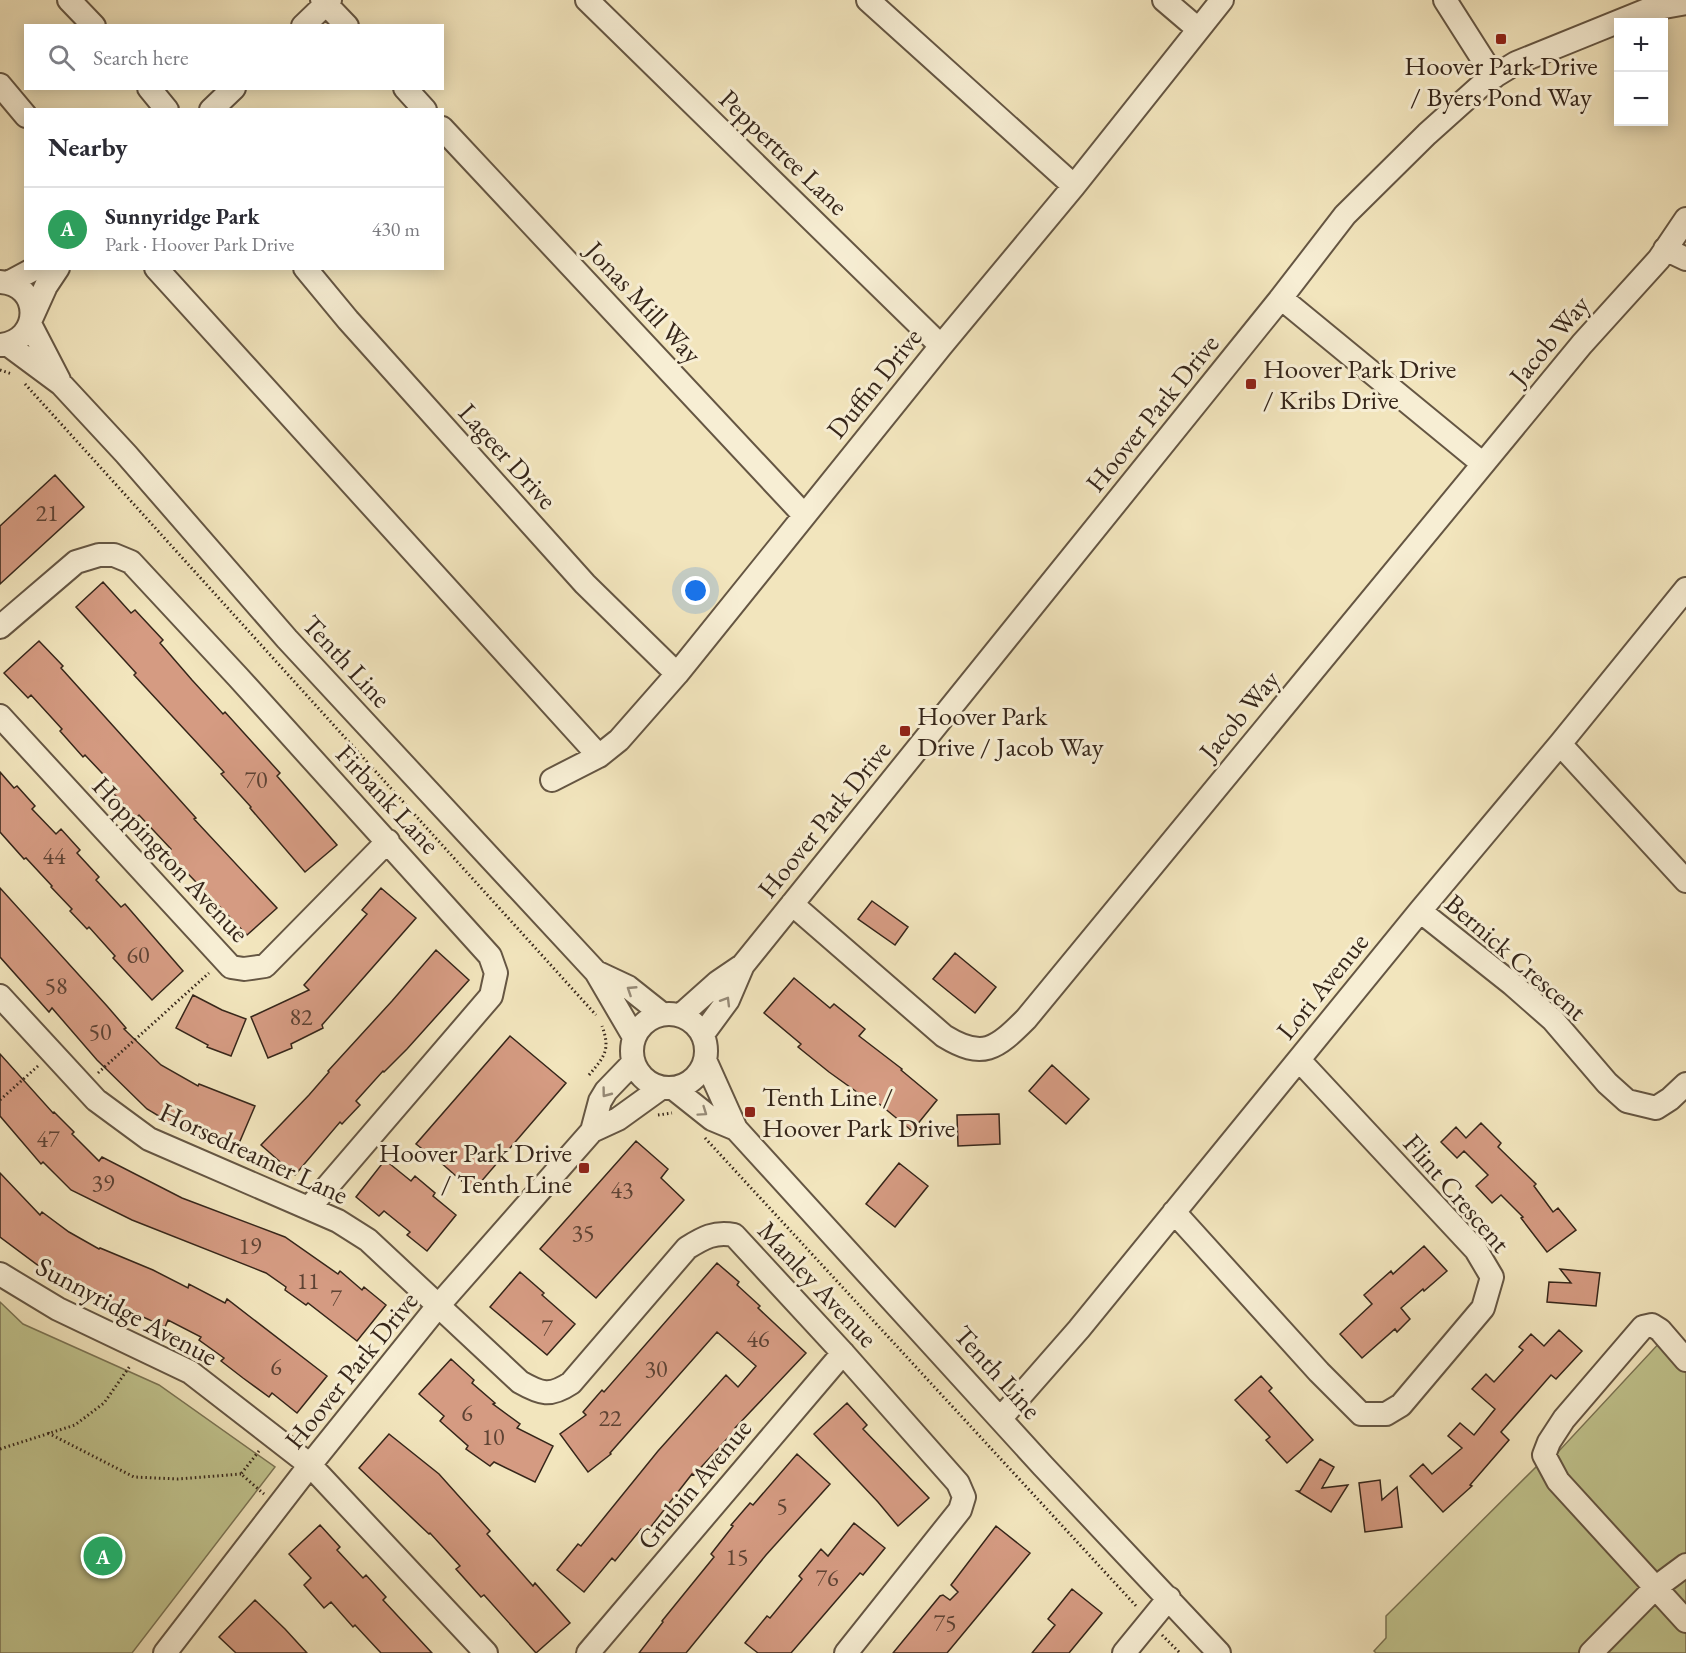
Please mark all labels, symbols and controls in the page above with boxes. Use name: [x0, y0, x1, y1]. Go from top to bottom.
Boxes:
map controls: [1614, 18, 1668, 126]
button: +: [1614, 18, 1668, 72]
search box: [24, 24, 444, 90]
marker: Hoover Park Drive / Byers Pond Way: [1494, 32, 1508, 46]
icon: search: [45, 41, 78, 74]
text: Search here: [93, 43, 188, 72]
place label: Hoover Park Drive / Byers Pond Way: [1404, 48, 1598, 114]
button: −: [1614, 72, 1668, 126]
street label: Peppertree Lane: [712, 82, 856, 222]
text: Nearby: [48, 130, 128, 164]
text: Sunnyridge Park: [105, 202, 259, 231]
text: A: [60, 216, 75, 242]
text: 430 m: [372, 216, 420, 242]
text: Park · Hoover Park Drive: [105, 231, 294, 257]
street label: Jonas Mill Way: [577, 232, 710, 371]
street label: Jacob Way: [1500, 287, 1597, 394]
street label: Duffin Drive: [819, 320, 929, 446]
street label: Hoover Park Drive: [1078, 327, 1226, 499]
place label: Hoover Park Drive / Kribs Drive: [1263, 351, 1456, 417]
marker: Hoover Park Drive / Kribs Drive: [1244, 377, 1258, 391]
street label: Lageer Drive: [451, 396, 565, 516]
house number: 21: [35, 497, 59, 528]
your location: [681, 576, 710, 605]
street label: Tenth Line: [295, 607, 399, 715]
street label: Jacob Way: [1190, 662, 1287, 769]
place label: Hoover Park Drive / Jacob Way: [917, 698, 1104, 764]
marker: Hoover Park Drive / Jacob Way: [898, 724, 912, 738]
street label: Hoover Park Drive: [750, 733, 898, 905]
street label: Firbank Lane: [328, 737, 448, 861]
house number: 70: [244, 764, 268, 795]
street label: Hoppington Avenue: [85, 768, 257, 950]
house number: 44: [42, 840, 66, 871]
street label: Bernick Crescent: [1438, 886, 1594, 1028]
street label: Lori Avenue: [1268, 925, 1376, 1047]
house number: 60: [126, 939, 150, 970]
house number: 58: [44, 970, 68, 1001]
one-way arrow: [627, 986, 638, 997]
one-way arrow: [719, 997, 730, 1007]
house number: 82: [289, 1001, 313, 1032]
house number: 50: [88, 1016, 112, 1047]
place label: Tenth Line / Hoover Park Drive: [762, 1079, 955, 1145]
one-way arrow: [602, 1086, 613, 1097]
street label: Horsedreamer Lane: [154, 1094, 354, 1212]
one-way arrow: [696, 1105, 707, 1116]
marker: Tenth Line / Hoover Park Drive: [743, 1105, 757, 1119]
house number: 47: [36, 1123, 60, 1154]
street label: Flint Crescent: [1396, 1126, 1519, 1260]
place label: Hoover Park Drive / Tenth Line: [379, 1135, 572, 1201]
marker: Hoover Park Drive / Tenth Line: [577, 1161, 591, 1175]
house number: 39: [91, 1167, 115, 1198]
house number: 43: [610, 1174, 634, 1205]
street label: Manley Avenue: [750, 1213, 886, 1355]
house number: 35: [571, 1217, 595, 1248]
house number: 19: [238, 1230, 262, 1261]
street label: Sunnyridge Avenue: [30, 1248, 224, 1374]
house number: 11: [296, 1265, 320, 1296]
house number: 7: [330, 1282, 342, 1313]
street label: Hoover Park Drive: [277, 1284, 425, 1456]
house number: 7: [541, 1312, 553, 1343]
street label: Tenth Line: [947, 1318, 1049, 1426]
house number: 46: [746, 1323, 770, 1354]
house number: 6: [270, 1351, 282, 1382]
house number: 30: [644, 1353, 668, 1384]
house number: 6: [461, 1397, 473, 1428]
house number: 22: [598, 1402, 622, 1433]
street label: Grubin Avenue: [629, 1411, 759, 1557]
house number: 10: [481, 1421, 505, 1452]
house number: 5: [776, 1490, 788, 1521]
pin: A: [84, 1534, 122, 1578]
house number: 15: [725, 1541, 749, 1572]
house number: 76: [815, 1562, 839, 1593]
house number: 75: [933, 1607, 957, 1638]

